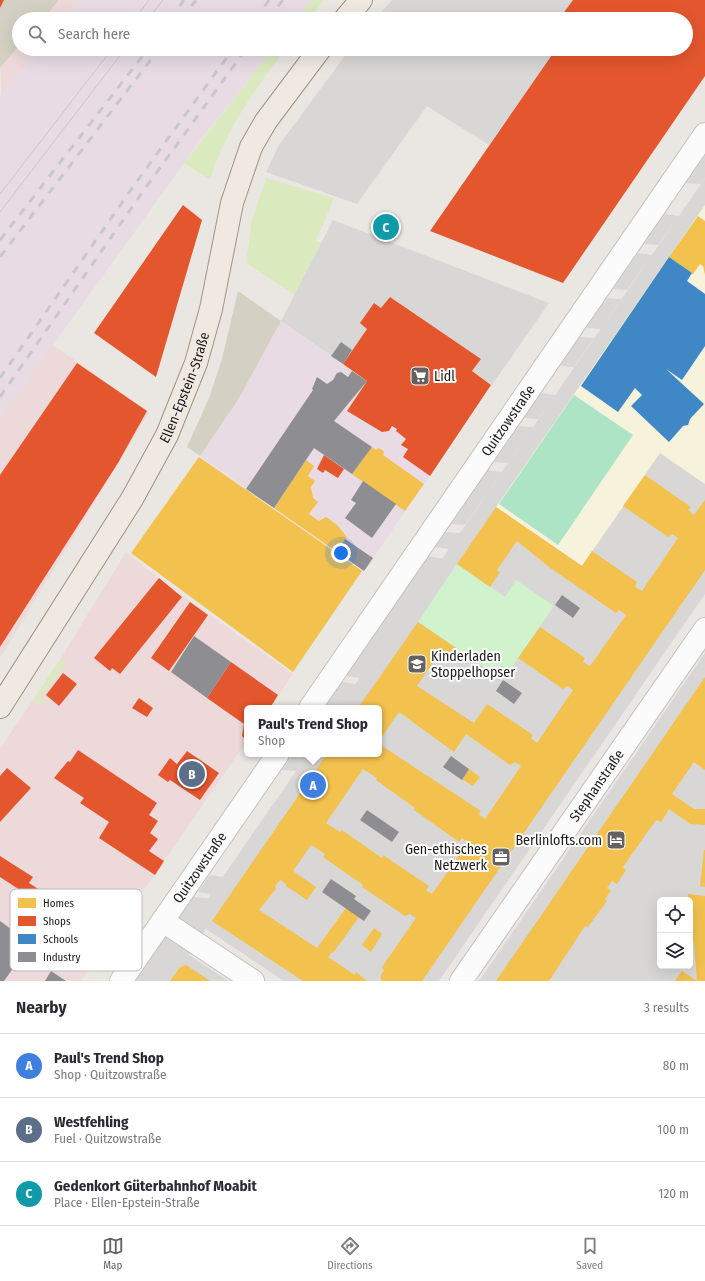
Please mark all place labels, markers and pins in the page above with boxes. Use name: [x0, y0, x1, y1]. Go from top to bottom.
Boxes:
pin: C: [373, 212, 399, 242]
supermarket icon: Lidl: [409, 365, 431, 387]
place label: Lidl: [434, 368, 455, 385]
place label: Kinderladen Stoppelhopser: [431, 648, 515, 681]
school or university icon: Kinderladen Stoppelhopser: [406, 653, 428, 675]
pin: B: [179, 759, 205, 789]
pin: A: [300, 770, 326, 800]
hotel icon: Berlinlofts.com: [605, 829, 627, 851]
place label: Berlinlofts.com: [515, 832, 602, 849]
place label: Gen-ethisches Netzwerk: [405, 841, 487, 874]
office icon: Gen-ethisches Netzwerk: [490, 846, 512, 868]

